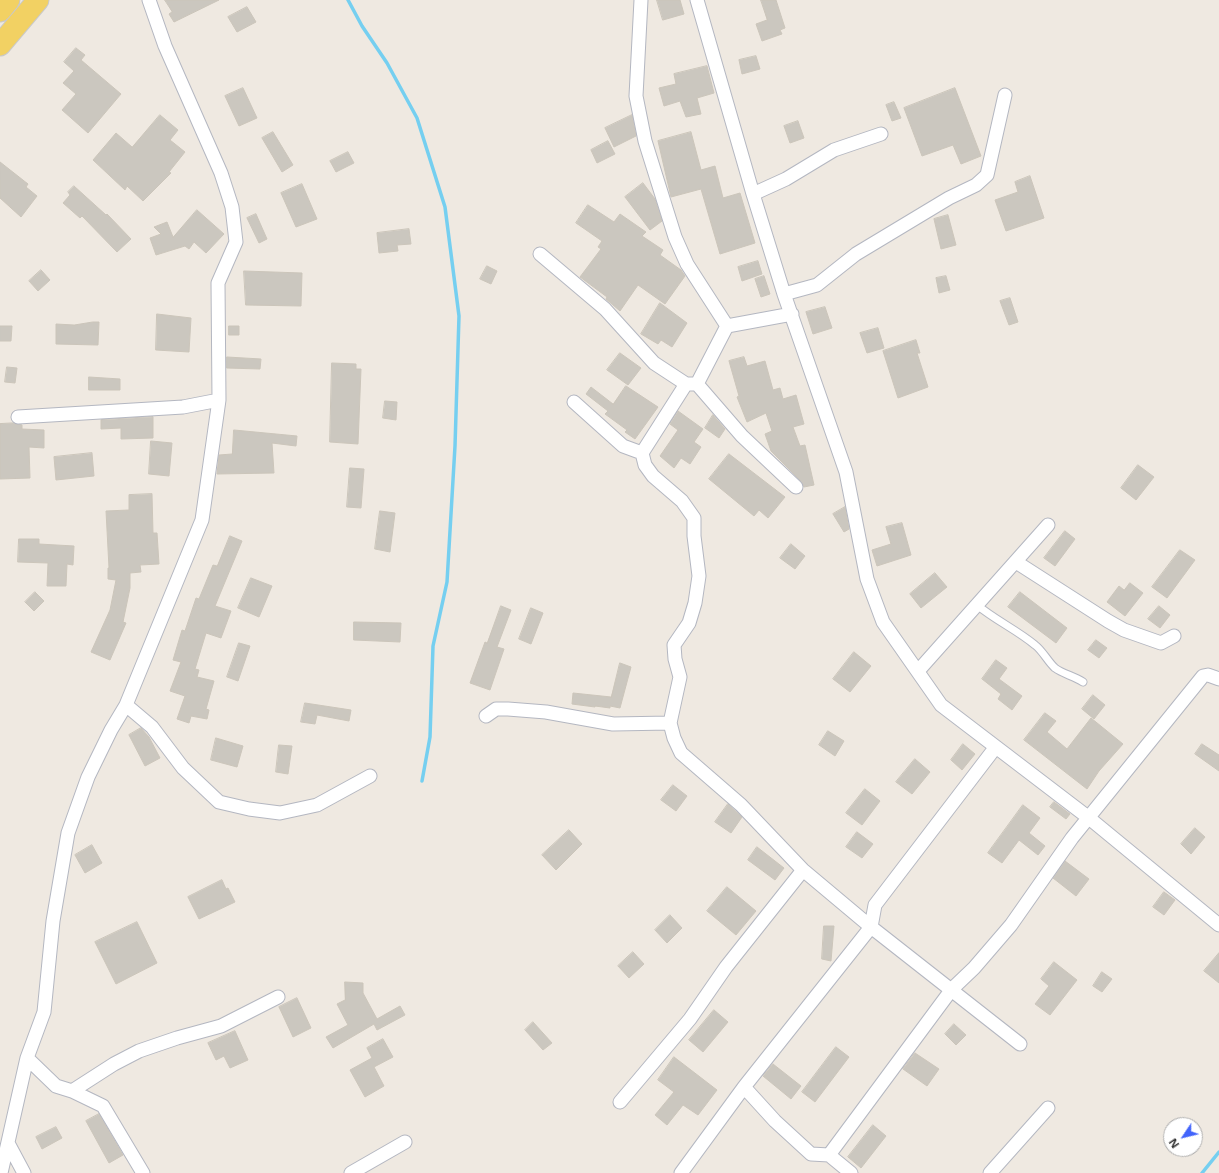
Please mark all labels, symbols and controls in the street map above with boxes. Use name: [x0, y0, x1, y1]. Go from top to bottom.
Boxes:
north arrow: [1163, 1117, 1203, 1157]
text: N: [1165, 1136, 1182, 1152]

